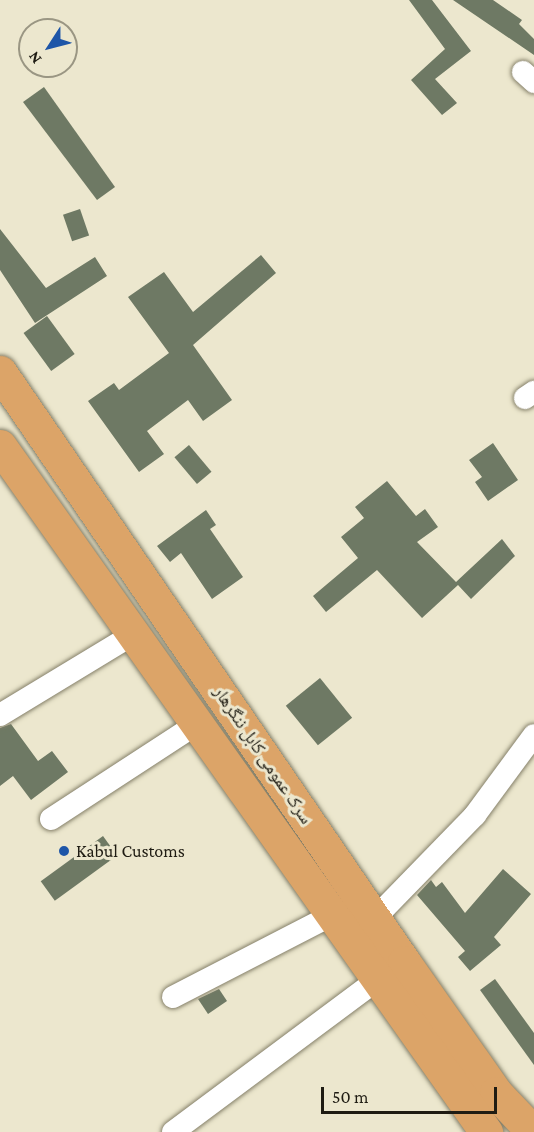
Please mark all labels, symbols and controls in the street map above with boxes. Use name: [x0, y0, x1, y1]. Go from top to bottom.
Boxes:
north arrow: [18, 18, 78, 78]
text: N: [25, 48, 45, 67]
street label: سرک عمومی کابل ننگرهار: [209, 682, 317, 828]
place label: Kabul Customs: [76, 840, 185, 862]
marker: Kabul Customs: [57, 844, 71, 858]
scale bar: [324, 1075, 500, 1113]
text: 50 m: [332, 1087, 369, 1107]

